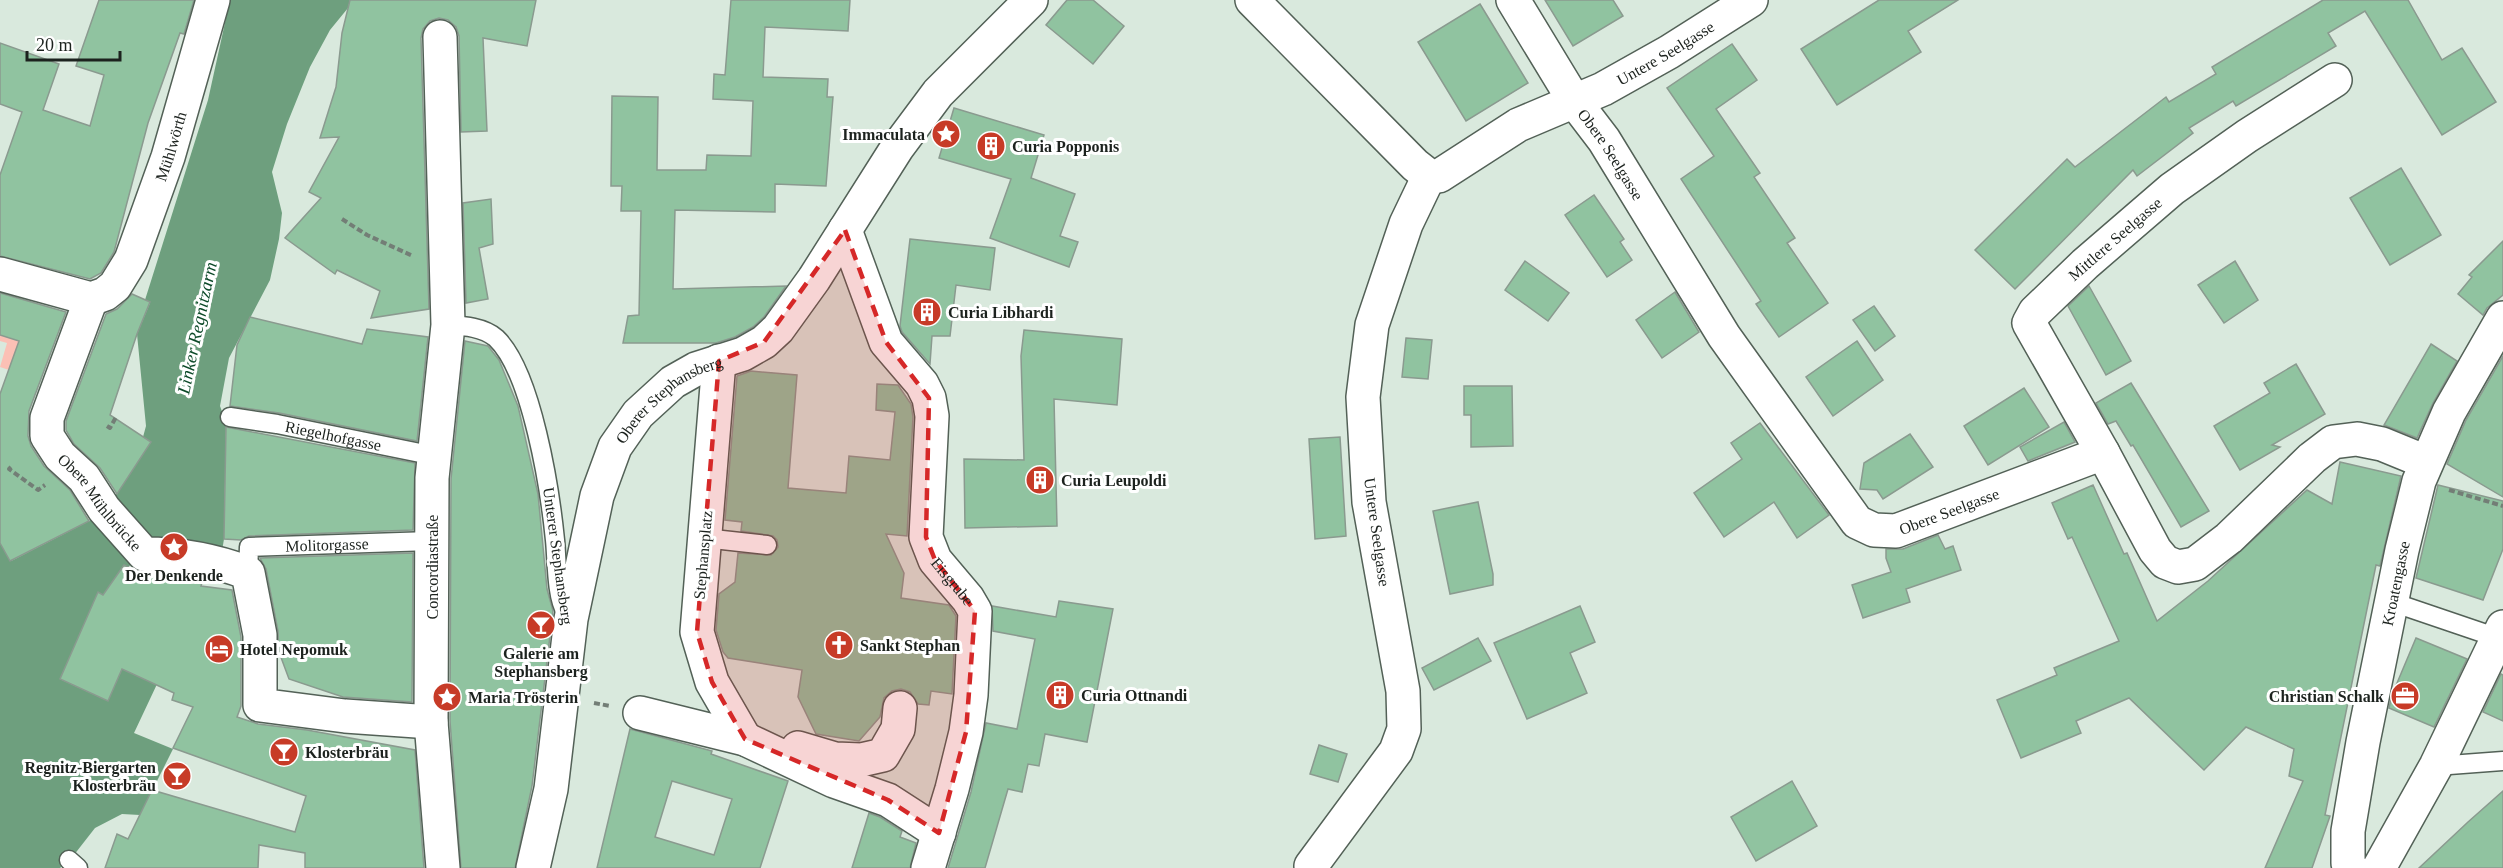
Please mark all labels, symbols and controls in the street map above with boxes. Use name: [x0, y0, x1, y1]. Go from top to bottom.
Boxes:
street label: Untere Seelgasse: [1614, 17, 1717, 88]
scale bar: [27, 24, 120, 62]
text: 20 m: [36, 35, 73, 55]
street label: Obere Seelgasse: [1575, 106, 1647, 203]
street label: Mühlwörth: [152, 109, 189, 183]
place icon: Immaculata: [930, 118, 962, 150]
place label: Immaculata: [842, 126, 925, 143]
building icon: Curia Popponis: [975, 130, 1007, 162]
place label: Curia Popponis: [1012, 138, 1119, 156]
street label: Mittlere Seelgasse: [2065, 194, 2166, 285]
water label: Linker Regnitzarm: [173, 260, 221, 397]
building icon: Curia Libhardi: [911, 296, 943, 328]
place label: Curia Libhardi: [948, 304, 1054, 321]
street label: Oberer Stephansberg: [612, 353, 725, 446]
street label: Riegelhofgasse: [284, 417, 383, 453]
street label: Obere Mühlbrücke: [55, 450, 145, 554]
building icon: Curia Leupoldi: [1024, 464, 1056, 496]
place label: Curia Leupoldi: [1061, 472, 1167, 490]
street label: Untere Seelgasse: [1360, 476, 1393, 588]
street label: Obere Seelgasse: [1897, 485, 2001, 538]
street label: Unterer Stephansberg: [539, 486, 576, 626]
street label: Stephansplatz: [691, 510, 716, 600]
street label: Concordiastraße: [424, 515, 441, 619]
place icon: Der Denkende: [158, 531, 190, 563]
street label: Molitorgasse: [285, 535, 369, 554]
street label: Kroatengasse: [2378, 539, 2412, 627]
street label: Eisgrube: [928, 554, 978, 608]
place label: Der Denkende: [125, 567, 223, 584]
bar icon: Galerie am Stephansberg: [525, 609, 557, 641]
church icon: Sankt Stephan: [823, 629, 855, 661]
hotel icon: Hotel Nepomuk: [203, 633, 235, 665]
place label: Sankt Stephan: [860, 637, 960, 655]
place label: Hotel Nepomuk: [240, 641, 348, 659]
place label: Galerie am Stephansberg: [494, 645, 588, 681]
building icon: Curia Ottnandi: [1044, 679, 1076, 711]
office icon: Christian Schalk: [2389, 680, 2421, 712]
place icon: Maria Trösterin: [431, 681, 463, 713]
place label: Curia Ottnandi: [1081, 687, 1188, 704]
place label: Christian Schalk: [2269, 688, 2384, 705]
place label: Maria Trösterin: [468, 689, 578, 706]
bar icon: Klosterbräu: [268, 736, 300, 768]
place label: Klosterbräu: [305, 744, 389, 761]
place label: Regnitz-Biergarten Klosterbräu: [24, 759, 156, 794]
bar icon: Regnitz-Biergarten Klosterbräu: [161, 760, 193, 792]

